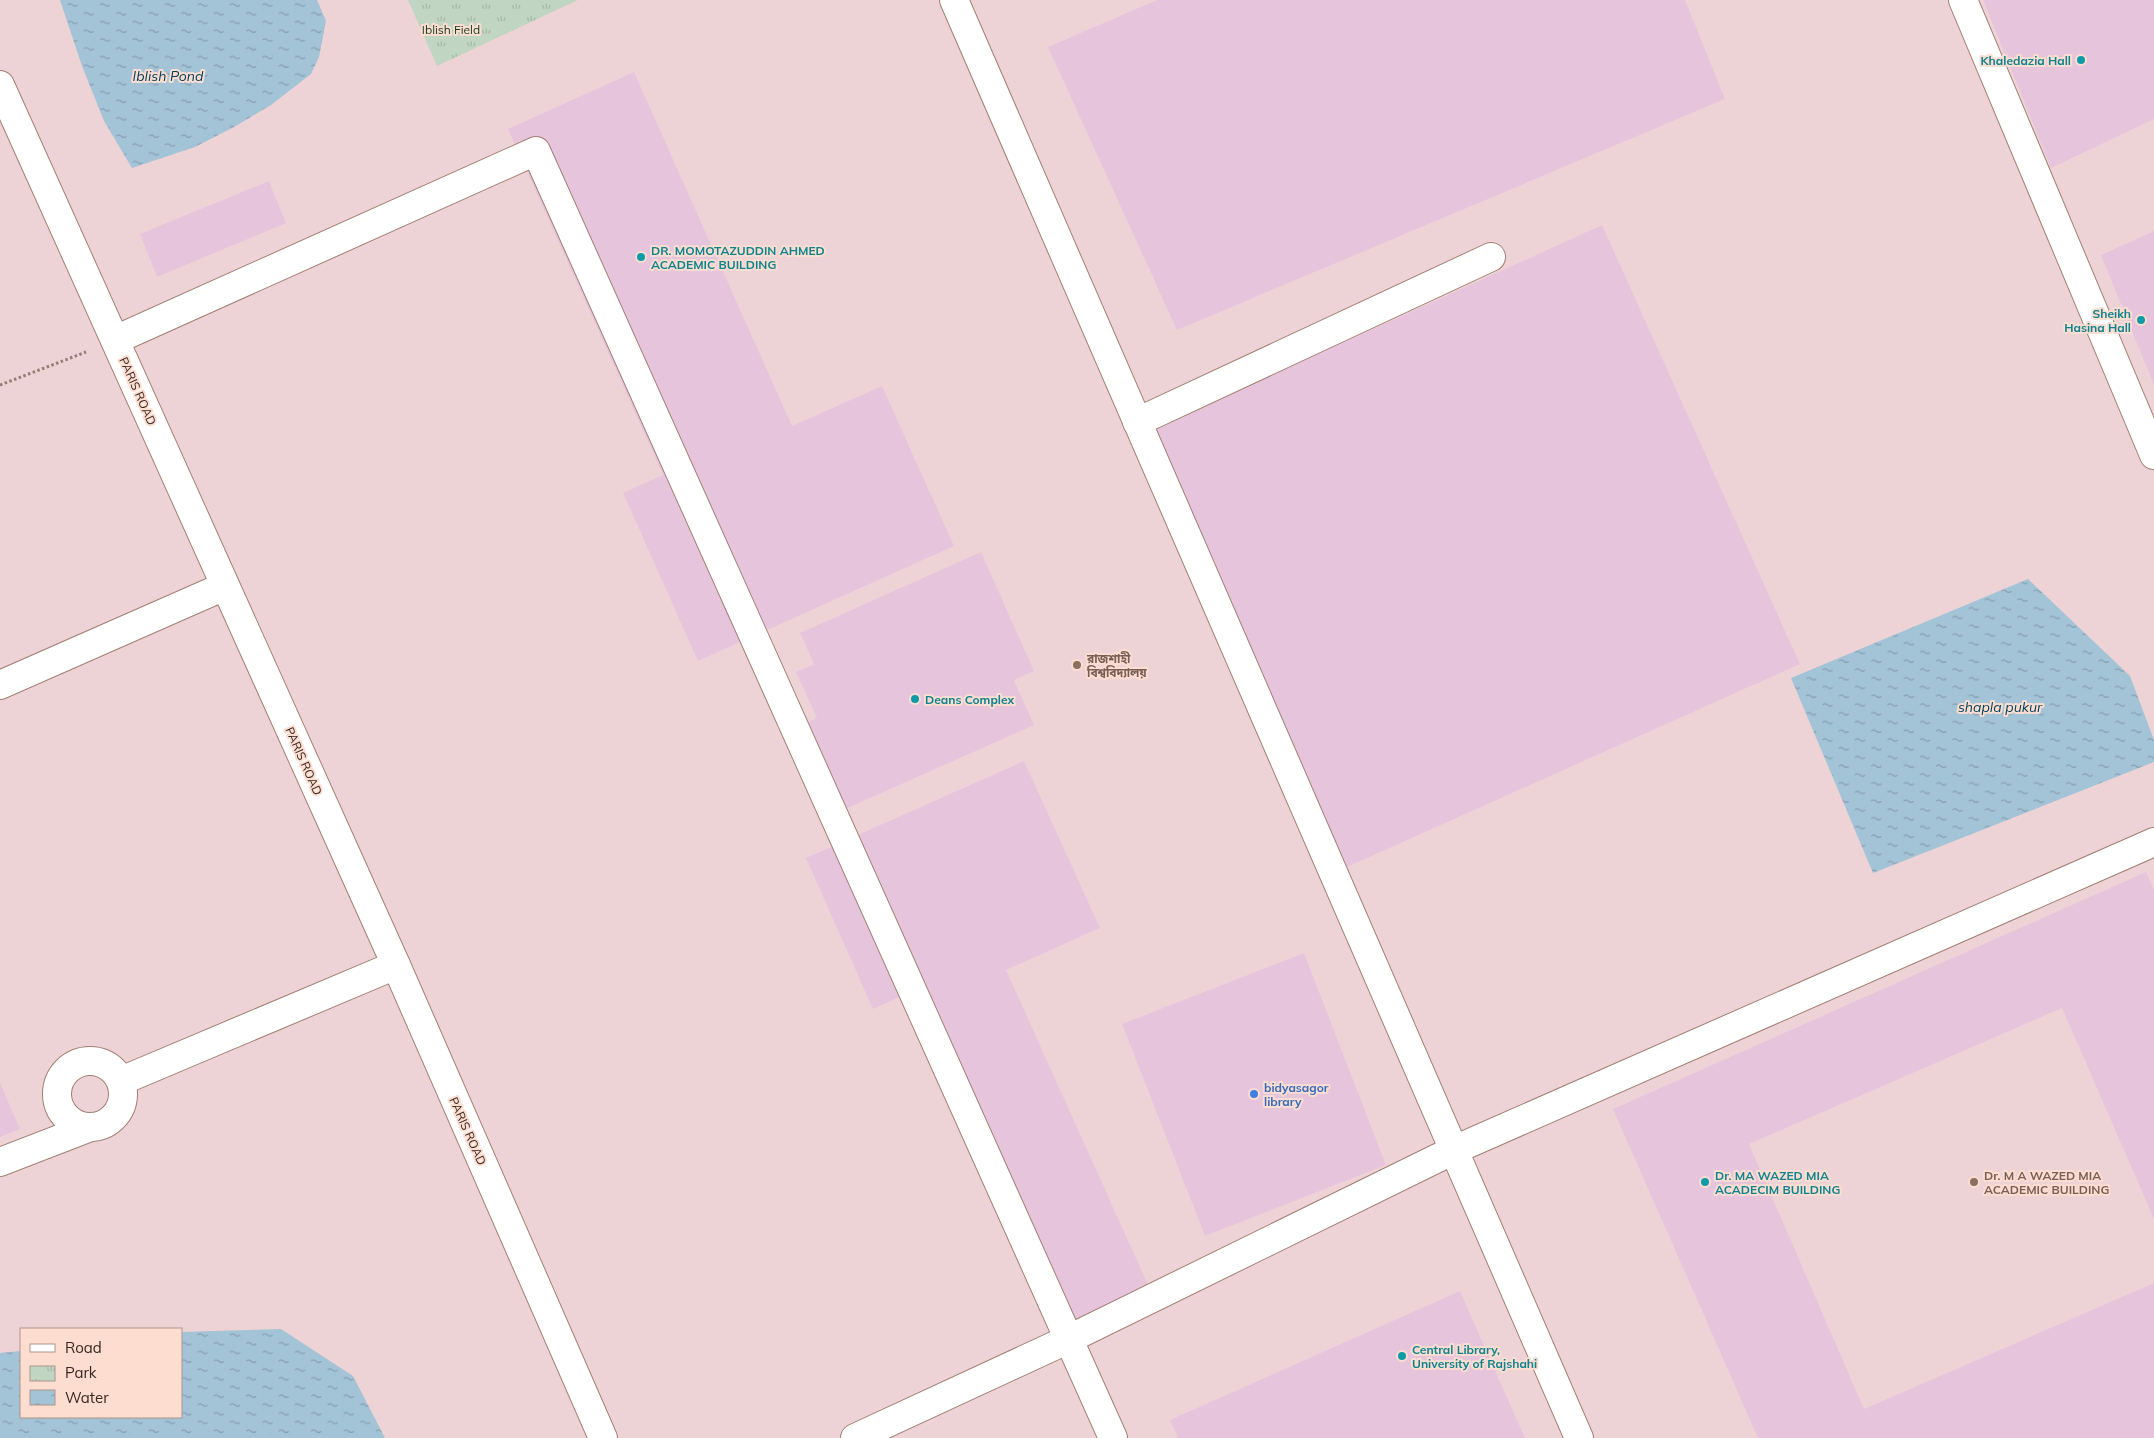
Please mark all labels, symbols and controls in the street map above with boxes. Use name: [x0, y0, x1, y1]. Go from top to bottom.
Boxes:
park label: Iblish Field: [422, 22, 480, 37]
place label: Khaledazia Hall: [1981, 53, 2071, 68]
marker: Khaledazia Hall: [2075, 54, 2087, 66]
water label: Iblish Pond: [133, 67, 204, 85]
place label: DR. MOMOTAZUDDIN AHMED ACADEMIC BUILDING: [651, 243, 825, 272]
marker: DR. MOMOTAZUDDIN AHMED ACADEMIC BUILDING: [635, 251, 647, 263]
place label: Sheikh Hasina Hall: [2064, 306, 2131, 335]
marker: Sheikh Hasina Hall: [2135, 314, 2147, 326]
street label: PARIS ROAD: [116, 355, 160, 427]
place label: রাজশাহী বিশ্ববিদ্যালয়: [1086, 651, 1147, 680]
marker: রাজশাহী বিশ্ববিদ্যালয়: [1071, 659, 1083, 671]
place label: Deans Complex: [925, 692, 1015, 707]
marker: Deans Complex: [909, 693, 921, 705]
water label: shapla pukur: [1958, 698, 2043, 716]
street label: PARIS ROAD: [282, 725, 326, 797]
place label: bidyasagor library: [1264, 1080, 1329, 1109]
marker: bidyasagor library: [1248, 1088, 1260, 1100]
street label: PARIS ROAD: [446, 1095, 490, 1167]
place label: Dr. MA WAZED MIA ACADECIM BUILDING: [1715, 1168, 1840, 1197]
place label: Dr. M A WAZED MIA ACADEMIC BUILDING: [1984, 1168, 2109, 1197]
marker: Dr. MA WAZED MIA ACADECIM BUILDING: [1699, 1176, 1711, 1188]
marker: Dr. M A WAZED MIA ACADEMIC BUILDING: [1968, 1176, 1980, 1188]
legend: [20, 1328, 182, 1418]
text: Road: [65, 1338, 102, 1357]
place label: Central Library, University of Rajshahi: [1412, 1342, 1537, 1371]
marker: Central Library, University of Rajshahi: [1396, 1350, 1408, 1362]
text: Park: [65, 1363, 97, 1382]
text: Water: [65, 1388, 109, 1407]

